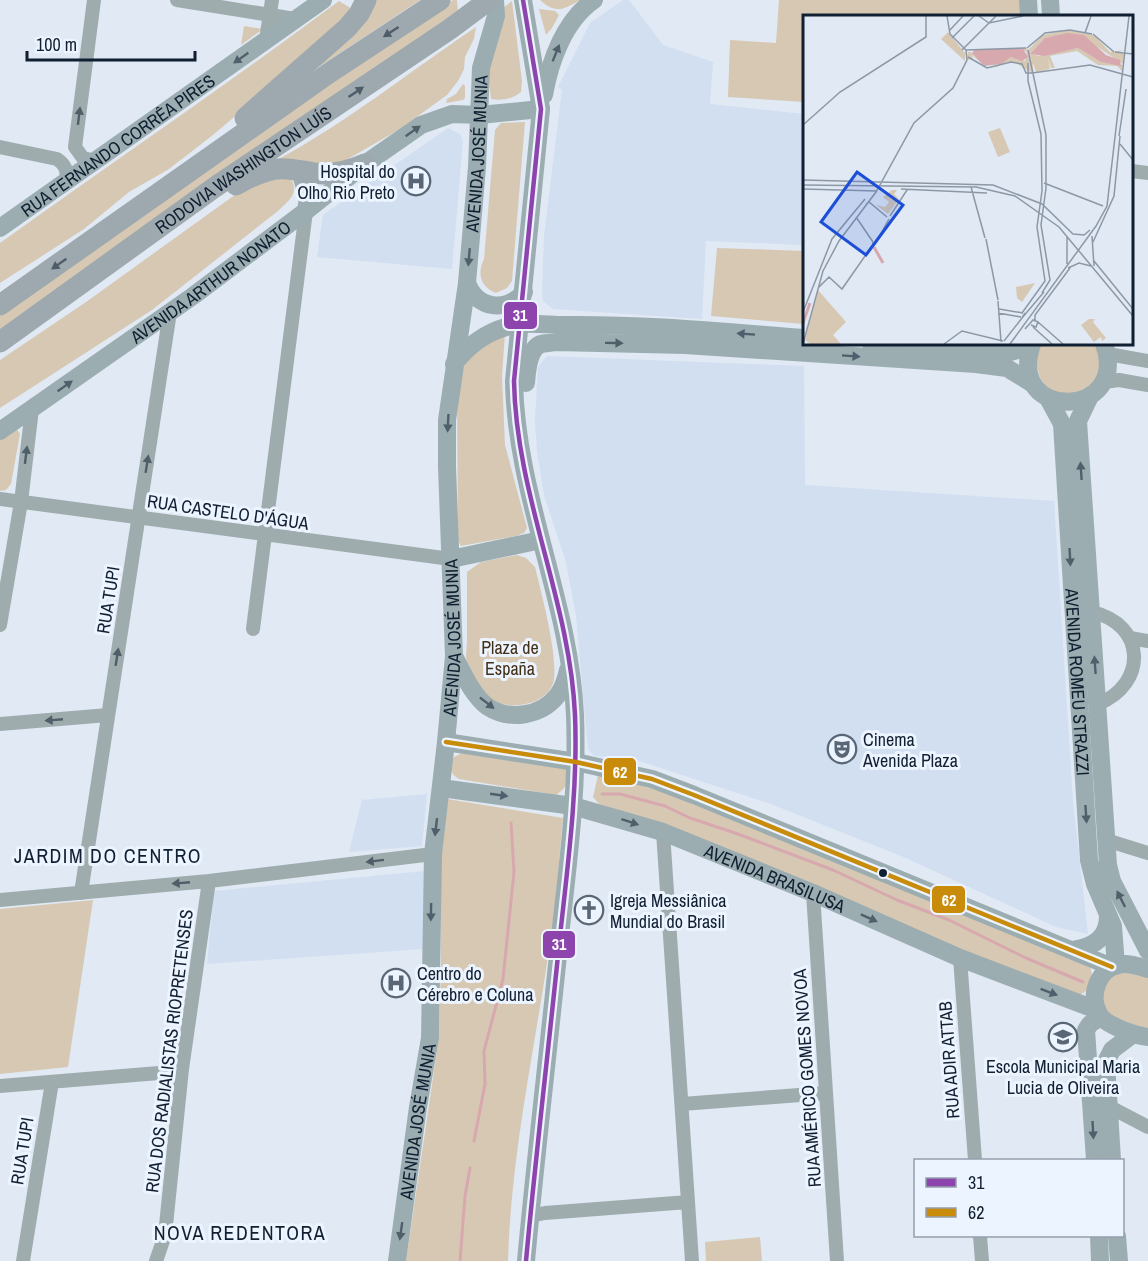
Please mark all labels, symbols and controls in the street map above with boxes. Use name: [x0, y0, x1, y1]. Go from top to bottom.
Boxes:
inset map: [803, 15, 1133, 345]
scale bar: [27, 24, 195, 62]
one-way arrow: [384, 26, 400, 38]
text: 100 m: [36, 32, 77, 57]
one-way arrow: [551, 43, 561, 61]
one-way arrow: [233, 52, 249, 64]
street label: RUA FERNANDO CORRÊA PIRES: [16, 68, 220, 222]
street label: AVENIDA JOSÉ MUNIA: [459, 74, 493, 234]
one-way arrow: [347, 86, 363, 98]
street label: RODOVIA WASHINGTON LUÍS: [150, 100, 336, 239]
one-way arrow: [75, 106, 84, 125]
one-way arrow: [404, 125, 420, 137]
place label: Hospital do Olho Rio Preto: [297, 159, 395, 205]
hospital icon: Hospital do Olho Rio Preto: [400, 165, 432, 197]
street label: AVENIDA ARTHUR NONATO: [124, 214, 296, 349]
one-way arrow: [464, 248, 474, 267]
one-way arrow: [52, 258, 68, 270]
line badge: 31: [503, 301, 538, 330]
text: 31: [513, 304, 528, 326]
one-way arrow: [737, 329, 756, 339]
one-way arrow: [605, 338, 624, 348]
one-way arrow: [841, 351, 860, 360]
one-way arrow: [57, 381, 73, 392]
one-way arrow: [443, 413, 452, 432]
one-way arrow: [22, 446, 31, 465]
one-way arrow: [142, 455, 151, 474]
one-way arrow: [1077, 461, 1086, 480]
street label: RUA CASTELO D'ÁGUA: [146, 488, 310, 536]
one-way arrow: [1065, 547, 1075, 566]
street label: AVENIDA JOSÉ MUNIA: [436, 558, 467, 718]
street label: RUA TUPI: [90, 565, 126, 635]
street label: AVENIDA ROMEU STRAZZI: [1060, 587, 1096, 776]
park label: Plaza de España: [481, 635, 539, 681]
one-way arrow: [113, 647, 122, 666]
one-way arrow: [1091, 656, 1100, 675]
one-way arrow: [479, 697, 495, 710]
one-way arrow: [45, 715, 64, 725]
place label: Cinema Avenida Plaza: [862, 727, 958, 773]
theatre icon: Cinema Avenida Plaza: [826, 733, 858, 765]
line badge: 62: [603, 757, 637, 786]
text: 62: [613, 761, 627, 783]
one-way arrow: [490, 791, 509, 800]
one-way arrow: [1081, 805, 1091, 824]
one-way arrow: [431, 817, 440, 836]
one-way arrow: [621, 818, 639, 827]
street label: AVENIDA BRASILUSA: [700, 837, 849, 918]
district label: JARDIM DO CENTRO: [14, 842, 202, 869]
one-way arrow: [365, 856, 384, 865]
unlabelled marker: [877, 867, 889, 879]
one-way arrow: [171, 878, 190, 888]
line badge: 62: [931, 885, 966, 914]
place label: Igreja Messiânica Mundial do Brasil: [610, 888, 727, 934]
text: 62: [942, 889, 956, 911]
one-way arrow: [1116, 890, 1126, 907]
church icon: Igreja Messiânica Mundial do Brasil: [573, 894, 605, 926]
one-way arrow: [427, 903, 436, 922]
street label: RUA DOS RADIALISTAS RIOPRETENSES: [139, 908, 199, 1194]
one-way arrow: [860, 913, 878, 923]
line badge: 31: [542, 930, 576, 959]
text: 31: [552, 933, 567, 955]
place label: Centro do Cérebro e Coluna: [417, 961, 534, 1007]
hospital icon: Centro do Cérebro e Coluna: [380, 967, 412, 999]
street label: RUA AMÉRICO GOMES NOVOA: [787, 968, 827, 1188]
one-way arrow: [1040, 988, 1058, 997]
street label: RUA ADIR ATTAB: [932, 1000, 966, 1120]
school or university icon: Escola Municipal Maria Lucia de Oliveira: [1047, 1021, 1079, 1053]
street label: AVENIDA JOSÉ MUNIA: [393, 1041, 441, 1202]
place label: Escola Municipal Maria Lucia de Oliveira: [986, 1054, 1140, 1100]
street label: RUA TUPI: [4, 1116, 40, 1186]
one-way arrow: [1089, 1121, 1098, 1140]
legend: [914, 1159, 1124, 1237]
text: 31: [968, 1170, 985, 1195]
text: 62: [968, 1200, 984, 1225]
district label: NOVA REDENTORA: [154, 1219, 326, 1246]
one-way arrow: [397, 1221, 406, 1240]

